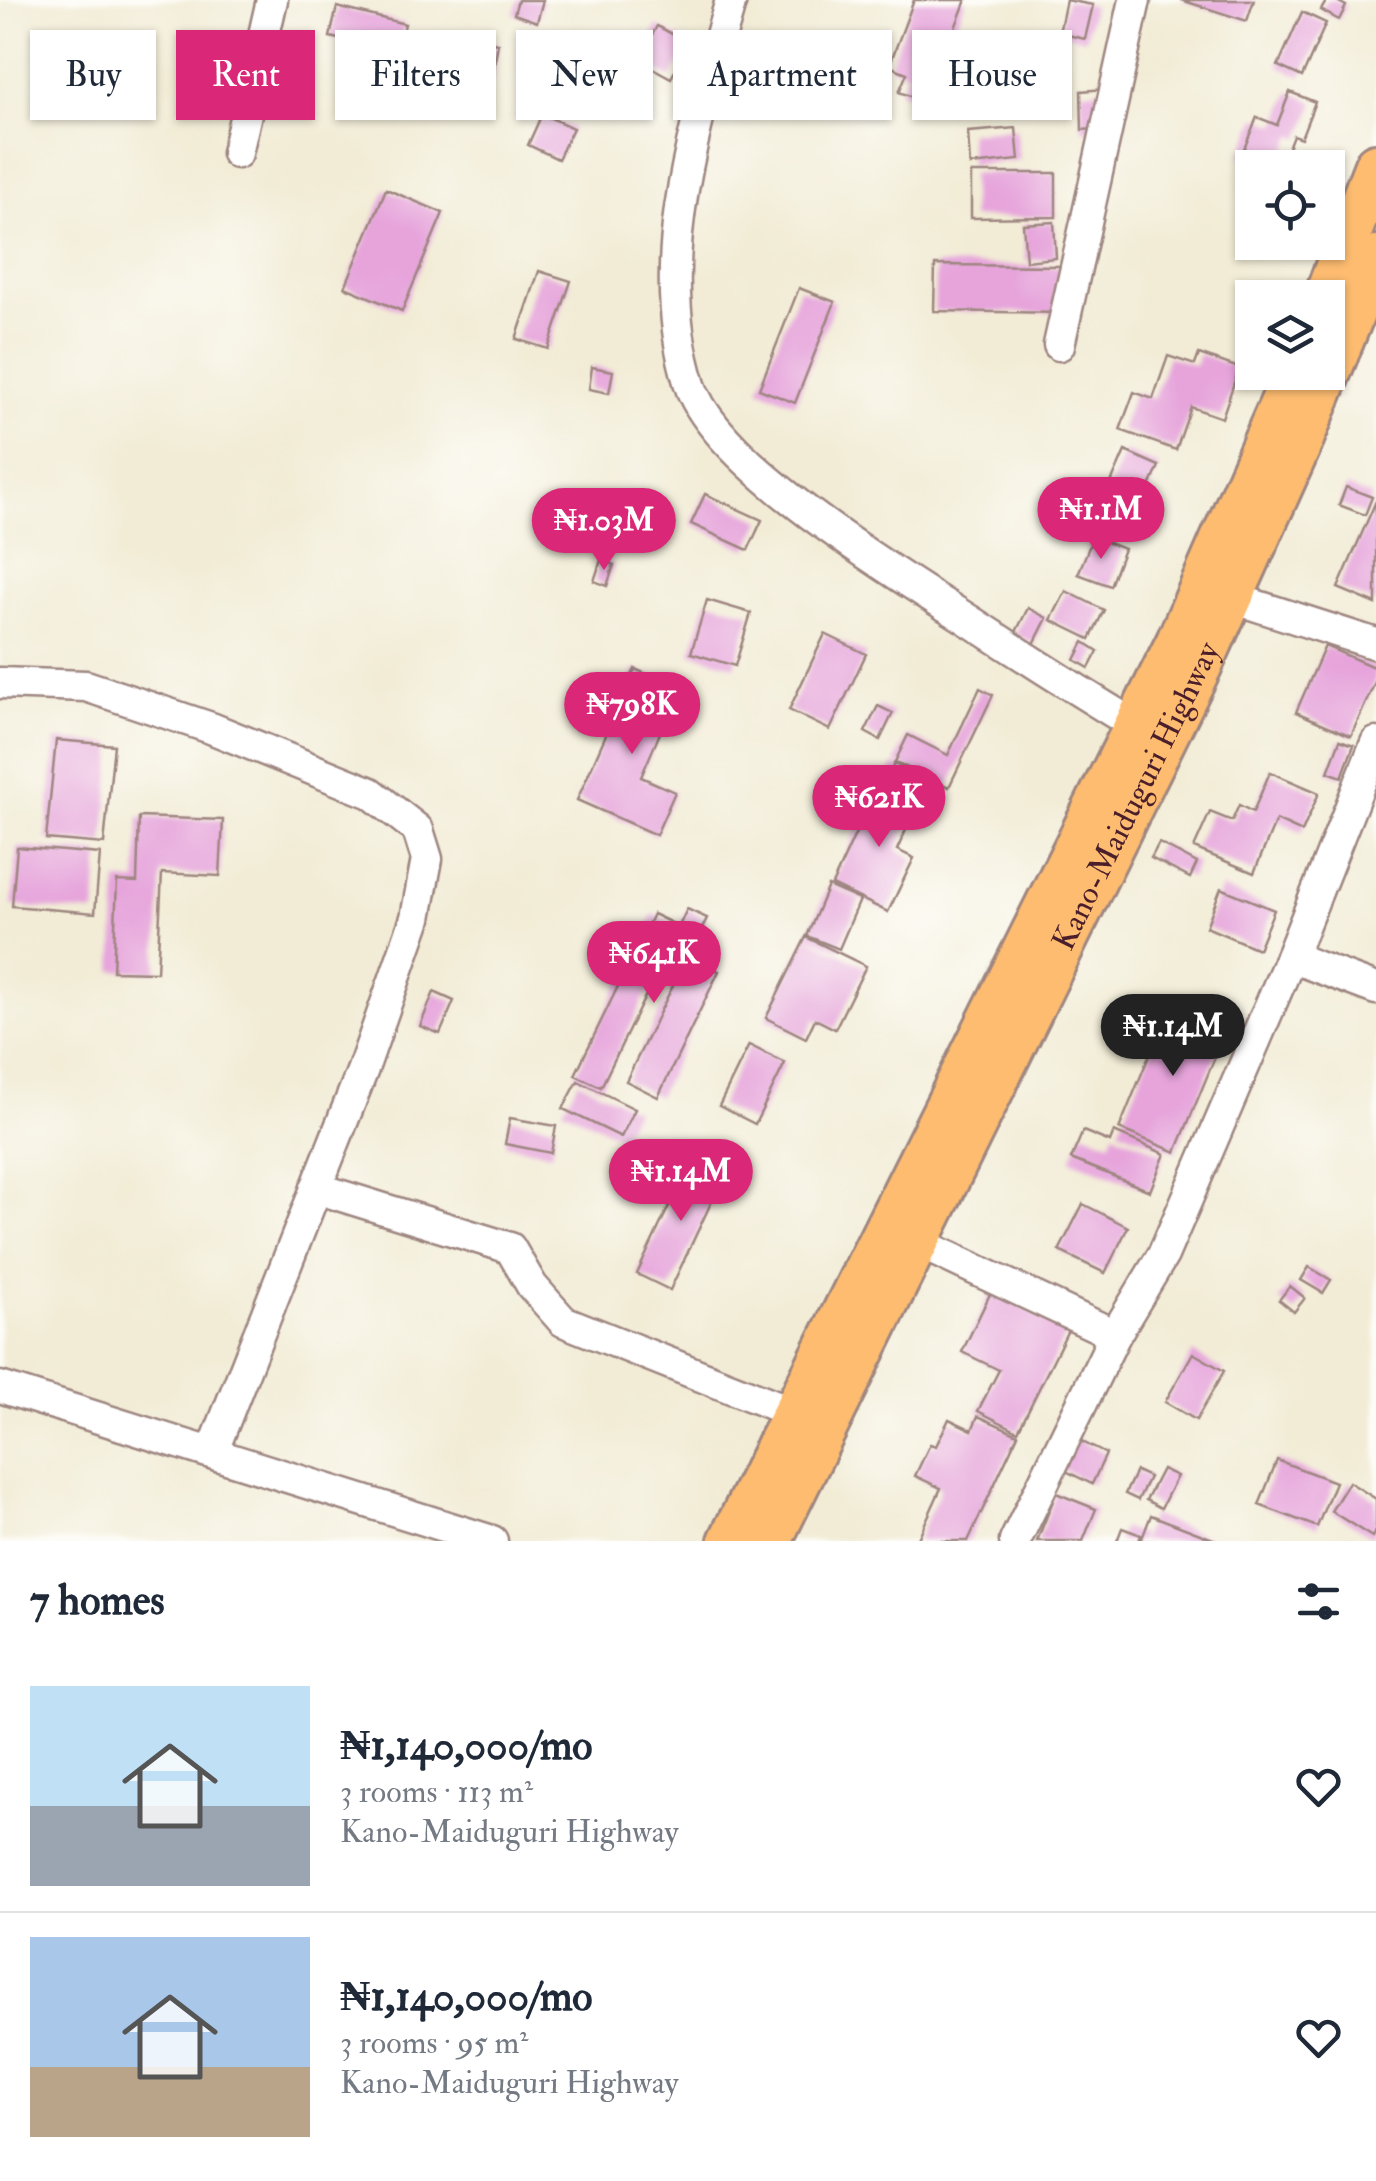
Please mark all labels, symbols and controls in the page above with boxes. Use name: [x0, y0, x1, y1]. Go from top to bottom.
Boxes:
chip: Buy: [30, 30, 156, 120]
chip: Rent: [176, 30, 315, 120]
chip: Filters: [335, 30, 496, 120]
chip: New: [516, 30, 653, 120]
chip: Apartment: [673, 30, 892, 120]
chip: House: [912, 30, 1072, 120]
map controls: [1235, 150, 1345, 390]
button: locate: [1235, 150, 1345, 260]
button: layers: [1235, 280, 1345, 390]
pin: ₦1.1M: [1031, 477, 1171, 562]
pin: ₦1.03M: [523, 488, 685, 573]
text: ₦1.1M: [1059, 489, 1143, 529]
text: ₦1.03M: [554, 500, 654, 540]
street label: Kano-Maiduguri Highway: [1044, 635, 1229, 957]
pin: ₦798K: [562, 672, 702, 757]
text: ₦798K: [586, 684, 678, 724]
pin: ₦621K: [809, 765, 949, 850]
text: ₦621K: [834, 777, 924, 817]
pin: ₦641K: [584, 921, 724, 1006]
text: ₦641K: [609, 933, 699, 973]
pin: ₦1.14M: [1092, 994, 1254, 1079]
text: ₦1.14M: [1123, 1006, 1223, 1046]
pin: ₦1.14M: [600, 1139, 762, 1224]
text: ₦1.14M: [631, 1151, 731, 1191]
icon: filters: [1291, 1574, 1346, 1629]
text: 7 homes: [30, 1575, 165, 1627]
text: ₦1,140,000/mo: [340, 1720, 593, 1772]
icon: home: [110, 1726, 230, 1846]
icon: heart: [1291, 1759, 1346, 1814]
text: 3 rooms · 113 m²: [340, 1772, 533, 1812]
text: Kano-Maiduguri Highway: [340, 1812, 679, 1852]
text: ₦1,140,000/mo: [340, 1971, 593, 2023]
icon: home: [110, 1977, 230, 2097]
icon: heart: [1291, 2010, 1346, 2065]
text: 3 rooms · 95 m²: [340, 2023, 528, 2063]
text: Kano-Maiduguri Highway: [340, 2063, 679, 2103]

